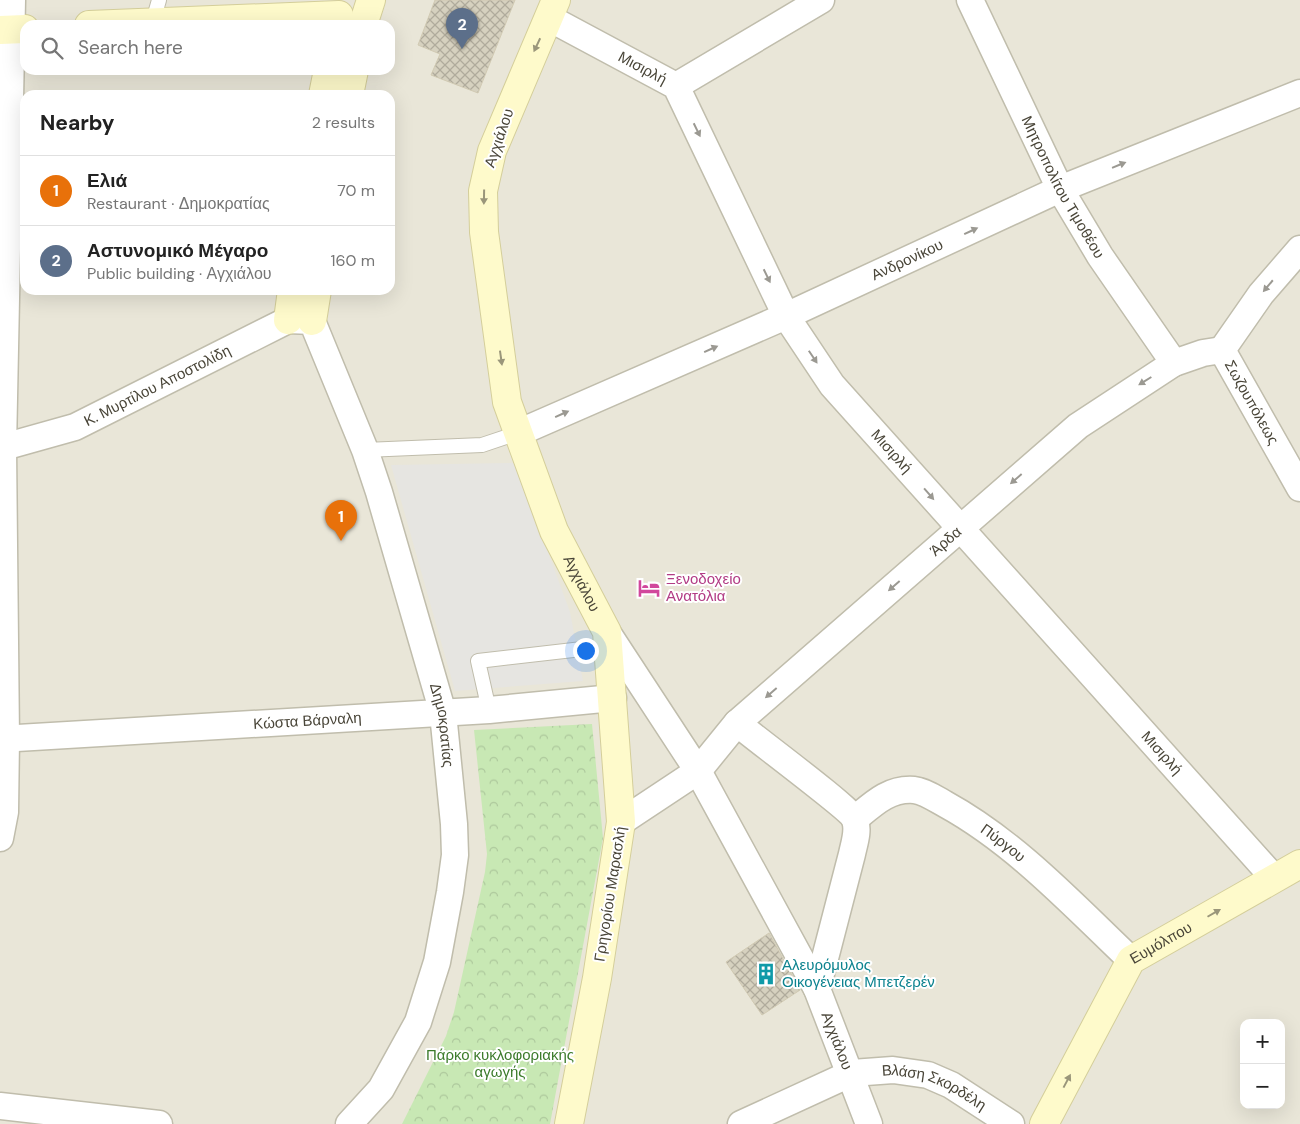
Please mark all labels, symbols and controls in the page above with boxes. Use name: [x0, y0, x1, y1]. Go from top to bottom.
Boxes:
pin: 2: [446, 8, 478, 49]
search box: [20, 20, 395, 75]
icon: search: [38, 34, 66, 62]
text: Search here: [78, 35, 183, 60]
one-way arrow: [532, 38, 540, 52]
street label: Μισιρλή: [615, 47, 670, 89]
street label: Αγχιάλου: [480, 106, 518, 170]
text: Nearby: [40, 109, 114, 137]
text: 2 results: [312, 112, 375, 133]
street label: Μητροπολίτου Τιμοθέου: [1017, 113, 1109, 262]
one-way arrow: [693, 123, 701, 137]
one-way arrow: [1112, 161, 1127, 169]
text: Ελιά: [87, 168, 127, 193]
text: 1: [53, 180, 59, 201]
text: 70 m: [337, 180, 375, 201]
one-way arrow: [480, 189, 488, 205]
text: Restaurant · Δημοκρατίας: [87, 193, 270, 214]
one-way arrow: [964, 226, 978, 234]
street label: Ανδρονίκου: [868, 235, 946, 285]
text: Αστυνομικό Μέγαρο: [87, 238, 268, 263]
text: 2: [51, 250, 61, 271]
text: 160 m: [331, 250, 375, 271]
text: Public building · Αγχιάλου: [87, 263, 272, 284]
one-way arrow: [763, 269, 771, 283]
one-way arrow: [1263, 280, 1274, 292]
street label: Κ. Μυρτίλου Αποστολίδη: [81, 340, 234, 431]
one-way arrow: [704, 344, 718, 352]
one-way arrow: [808, 350, 818, 363]
one-way arrow: [497, 351, 505, 367]
street label: Σωζουπόλεως: [1220, 357, 1283, 448]
one-way arrow: [1139, 377, 1152, 386]
one-way arrow: [555, 409, 569, 417]
street label: Μισιρλή: [866, 425, 916, 478]
one-way arrow: [1010, 474, 1023, 485]
one-way arrow: [923, 488, 934, 501]
pin: 1: [325, 500, 357, 541]
street label: Άρδα: [926, 522, 966, 560]
street label: Αγχιάλου: [558, 552, 604, 615]
place label: Ξενοδοχείο Ανατόλια: [666, 569, 741, 606]
hotel icon: Ξενοδοχείο Ανατόλια: [636, 575, 662, 601]
one-way arrow: [888, 580, 900, 592]
your location: [573, 638, 599, 664]
street label: Δημοκρατίας: [425, 681, 458, 768]
one-way arrow: [766, 687, 778, 699]
street label: Κώστα Βάρναλη: [253, 708, 362, 734]
street label: Μισιρλή: [1137, 727, 1187, 779]
street label: Πύργου: [977, 819, 1030, 867]
street label: Γρηγορίου Μαρασλή: [589, 825, 631, 963]
one-way arrow: [1207, 908, 1221, 917]
street label: Ευμόλπου: [1126, 917, 1196, 969]
place label: Αλευρόμυλος Οικογένειας Μπετζερέν: [782, 955, 935, 992]
building icon: Αλευρόμυλος Οικογένειας Μπετζερέν: [753, 961, 779, 987]
street label: Αγχιάλου: [817, 1009, 857, 1073]
map controls: [1240, 1019, 1285, 1109]
button: +: [1240, 1019, 1285, 1064]
park label: Πάρκο κυκλοφοριακής αγωγής: [426, 1045, 574, 1082]
street label: Βλάση Σκορδέλη: [881, 1060, 990, 1115]
button: −: [1240, 1064, 1285, 1109]
one-way arrow: [1062, 1074, 1071, 1088]

